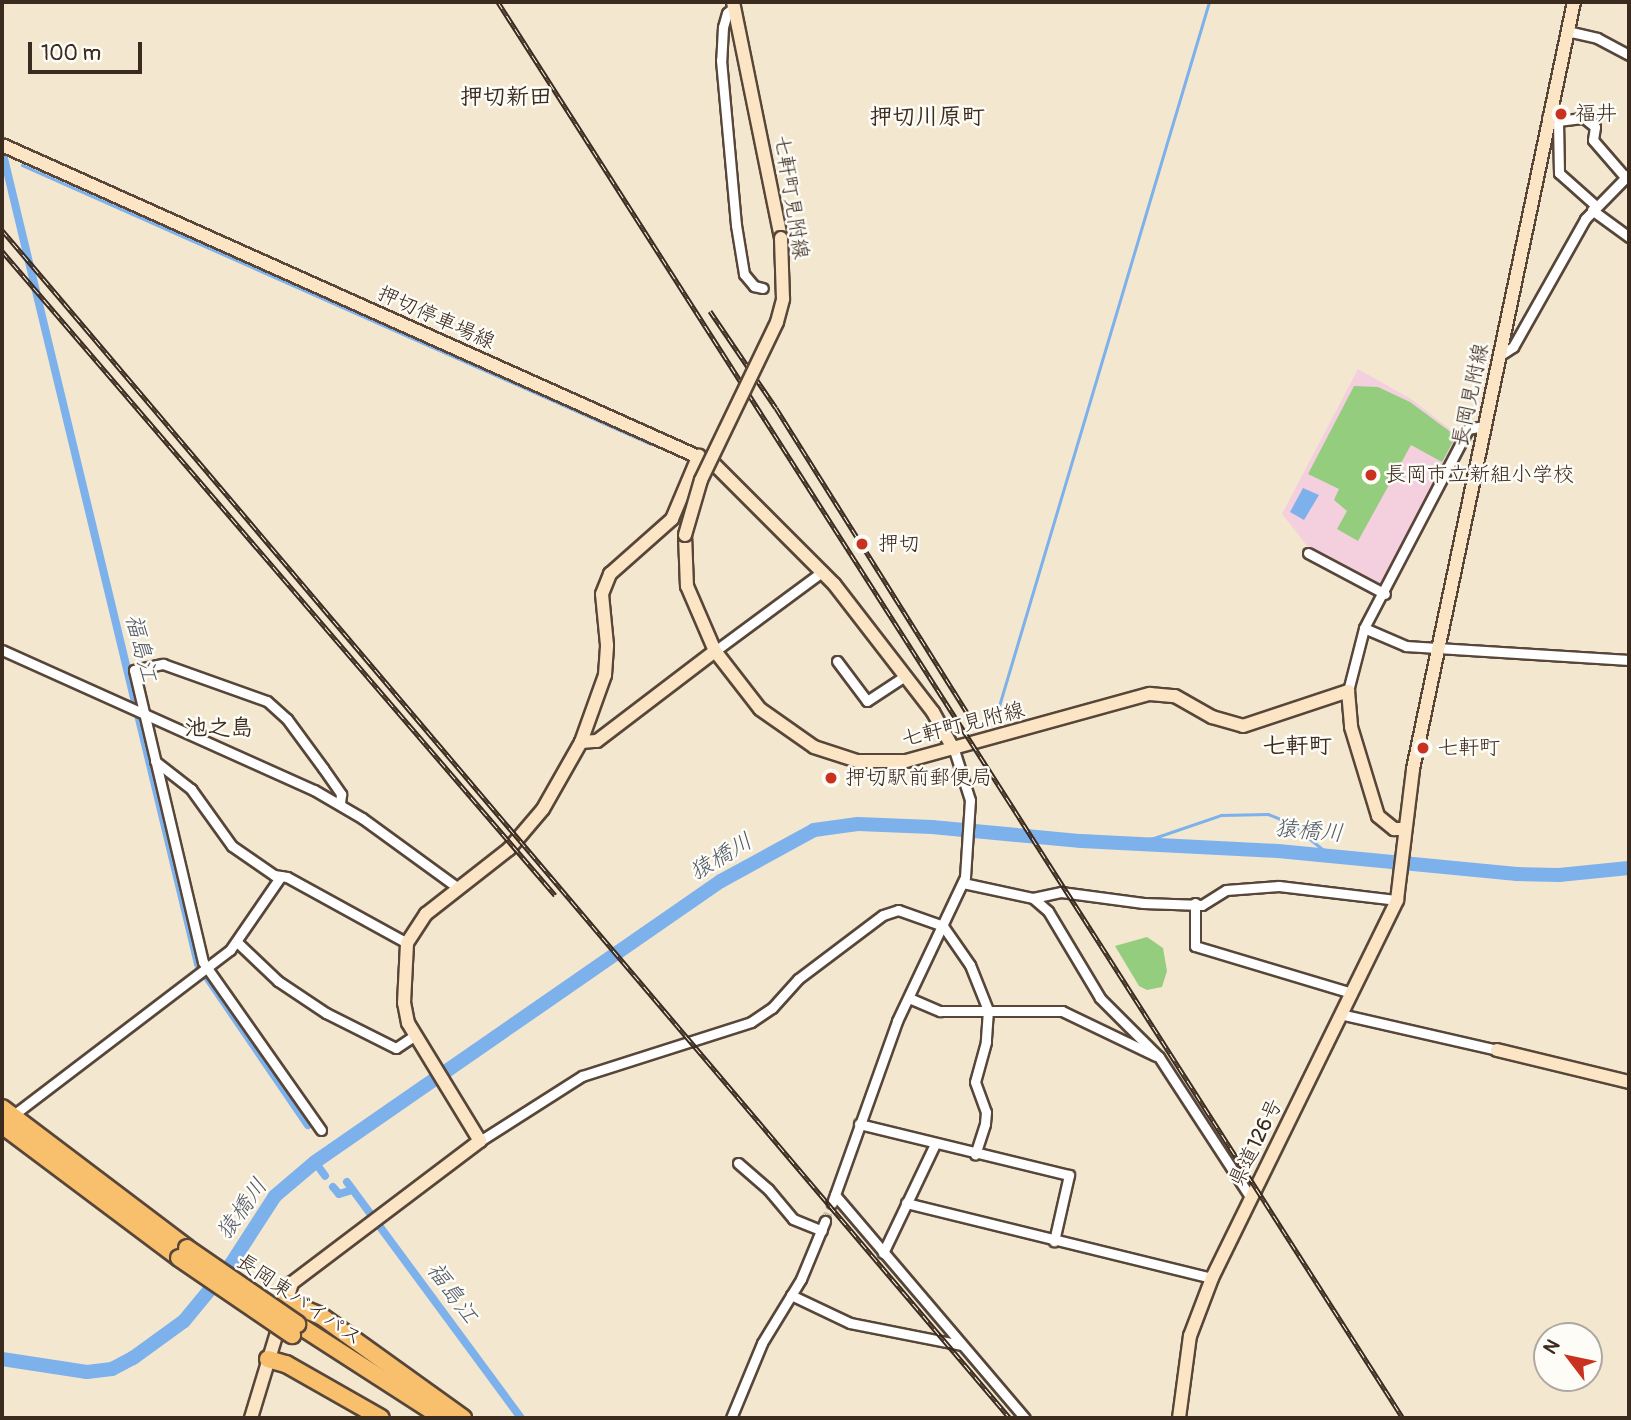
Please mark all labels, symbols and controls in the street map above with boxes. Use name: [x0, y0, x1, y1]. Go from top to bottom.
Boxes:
scale bar: [32, 28, 145, 72]
text: 100 m: [41, 40, 101, 67]
district label: 押切新田: [460, 83, 552, 111]
place label: 福井: [1575, 101, 1617, 127]
district label: 押切川原町: [870, 103, 984, 131]
marker: 福井: [1553, 106, 1569, 122]
street label: 七軒町見附線: [769, 133, 813, 261]
street label: 押切停車場線: [373, 281, 499, 355]
street label: 長岡見附線: [1448, 341, 1494, 449]
place label: 長岡市立新組小学校: [1385, 462, 1574, 488]
marker: 長岡市立新組小学校: [1363, 467, 1379, 483]
place label: 押切: [878, 531, 920, 557]
marker: 押切: [852, 534, 872, 554]
water label: 福島江: [119, 611, 163, 685]
street label: 七軒町見附線: [899, 698, 1027, 752]
district label: 池之島: [185, 714, 253, 742]
district label: 七軒町: [1263, 732, 1331, 760]
place label: 七軒町: [1437, 735, 1500, 761]
marker: 七軒町: [1415, 740, 1431, 756]
place label: 押切駅前郵便局: [845, 765, 992, 791]
marker: 押切駅前郵便局: [823, 770, 839, 786]
water label: 猿橋川: [1273, 814, 1345, 848]
water label: 猿橋川: [684, 827, 758, 887]
street label: 県道126号: [1224, 1095, 1288, 1191]
water label: 猿橋川: [211, 1173, 273, 1245]
street label: 長岡東バイパス: [231, 1248, 367, 1352]
water label: 福島江: [421, 1257, 483, 1329]
north arrow: [1533, 1322, 1603, 1392]
text: N: [1538, 1335, 1565, 1359]

